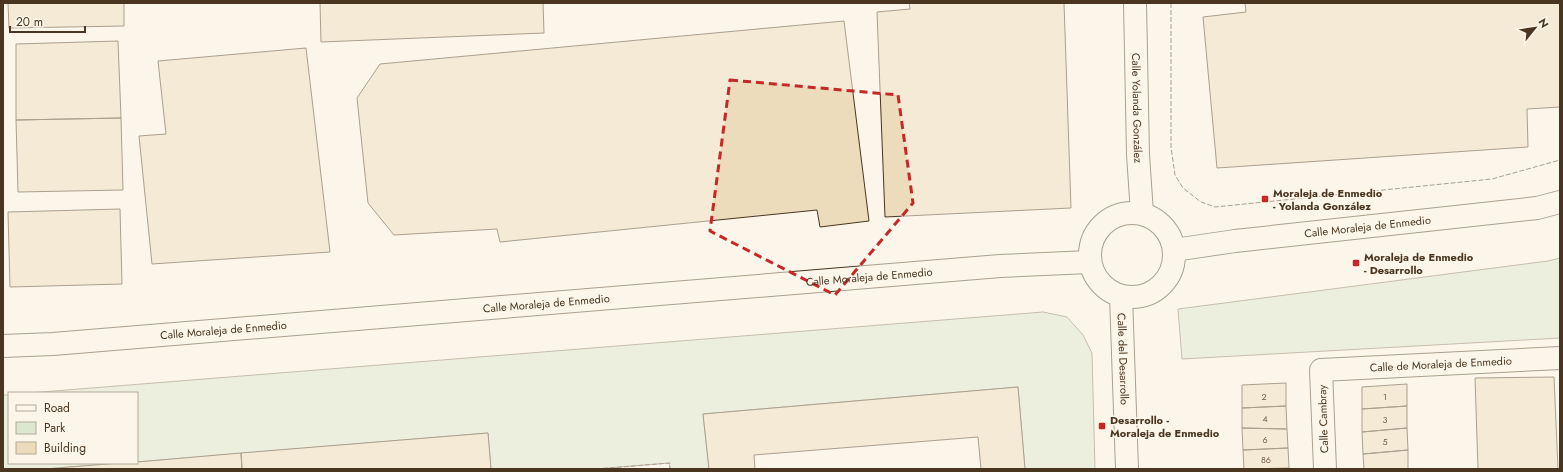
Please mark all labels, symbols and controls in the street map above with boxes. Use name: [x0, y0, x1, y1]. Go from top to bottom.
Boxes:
scale bar: [10, 8, 85, 34]
north arrow: [1515, 8, 1555, 48]
text: 20 m: [16, 13, 43, 31]
text: N: [1535, 15, 1553, 31]
street label: Calle Yolanda González: [1128, 53, 1147, 164]
place label: Moraleja de Enmedio - Yolanda González: [1273, 185, 1383, 214]
marker: Moraleja de Enmedio - Yolanda González: [1260, 194, 1270, 204]
street label: Calle Moraleja de Enmedio: [1304, 212, 1432, 241]
place label: Moraleja de Enmedio - Desarrollo: [1364, 249, 1474, 278]
marker: Moraleja de Enmedio - Desarrollo: [1351, 258, 1361, 268]
street label: Calle Moraleja de Enmedio: [805, 264, 933, 290]
street label: Calle Moraleja de Enmedio: [482, 290, 610, 317]
street label: Calle del Desarrollo: [1114, 313, 1133, 405]
street label: Calle Moraleja de Enmedio: [159, 317, 287, 343]
street label: Calle de Moraleja de Enmedio: [1369, 352, 1512, 376]
street label: Calle Cambray: [1314, 384, 1332, 453]
house number: 2: [1261, 390, 1267, 403]
house number: 1: [1383, 390, 1387, 403]
legend: [8, 392, 138, 464]
text: Road: [44, 399, 70, 417]
place label: Desarrollo - Moraleja de Enmedio: [1110, 412, 1220, 441]
house number: 4: [1262, 412, 1268, 425]
house number: 3: [1383, 413, 1388, 426]
text: Park: [44, 419, 66, 437]
marker: Desarrollo - Moraleja de Enmedio: [1097, 421, 1107, 431]
house number: 6: [1262, 433, 1268, 446]
house number: 5: [1382, 435, 1388, 448]
text: Building: [44, 439, 86, 457]
house number: 86: [1261, 453, 1271, 466]

